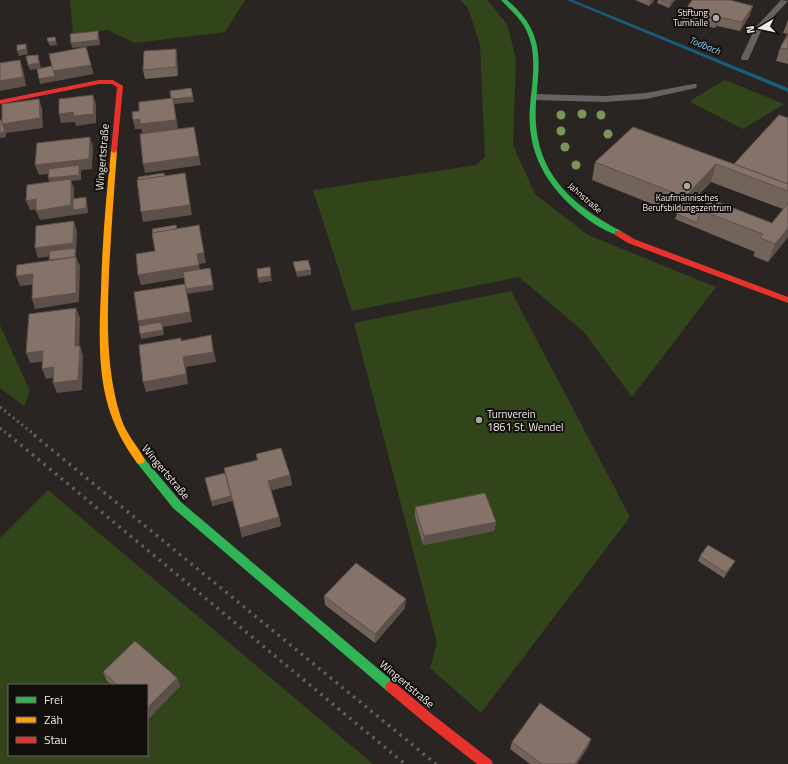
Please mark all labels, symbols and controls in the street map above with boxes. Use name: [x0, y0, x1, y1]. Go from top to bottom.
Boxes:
place label: Stiftung Turnhalle: [673, 6, 708, 29]
north arrow: [740, 8, 780, 48]
marker: Stiftung Turnhalle: [711, 13, 721, 23]
text: N: [742, 25, 759, 35]
water label: Todbach: [687, 32, 724, 59]
street label: Wingertstraße: [91, 122, 113, 191]
street label: Jahnstraße: [565, 179, 606, 216]
marker: Kaufmännisches Berufsbildungszentrum: [682, 181, 692, 191]
place label: Kaufmännisches Berufsbildungszentrum: [642, 191, 732, 214]
place label: Turnverein 1861 St. Wendel: [487, 406, 563, 435]
marker: Turnverein 1861 St. Wendel: [474, 415, 484, 425]
street label: Wingertstraße: [138, 441, 194, 503]
street label: Wingertstraße: [376, 656, 438, 712]
legend: [8, 684, 148, 756]
text: Frei: [44, 690, 63, 709]
text: Zäh: [44, 710, 63, 729]
text: Stau: [44, 730, 67, 749]

